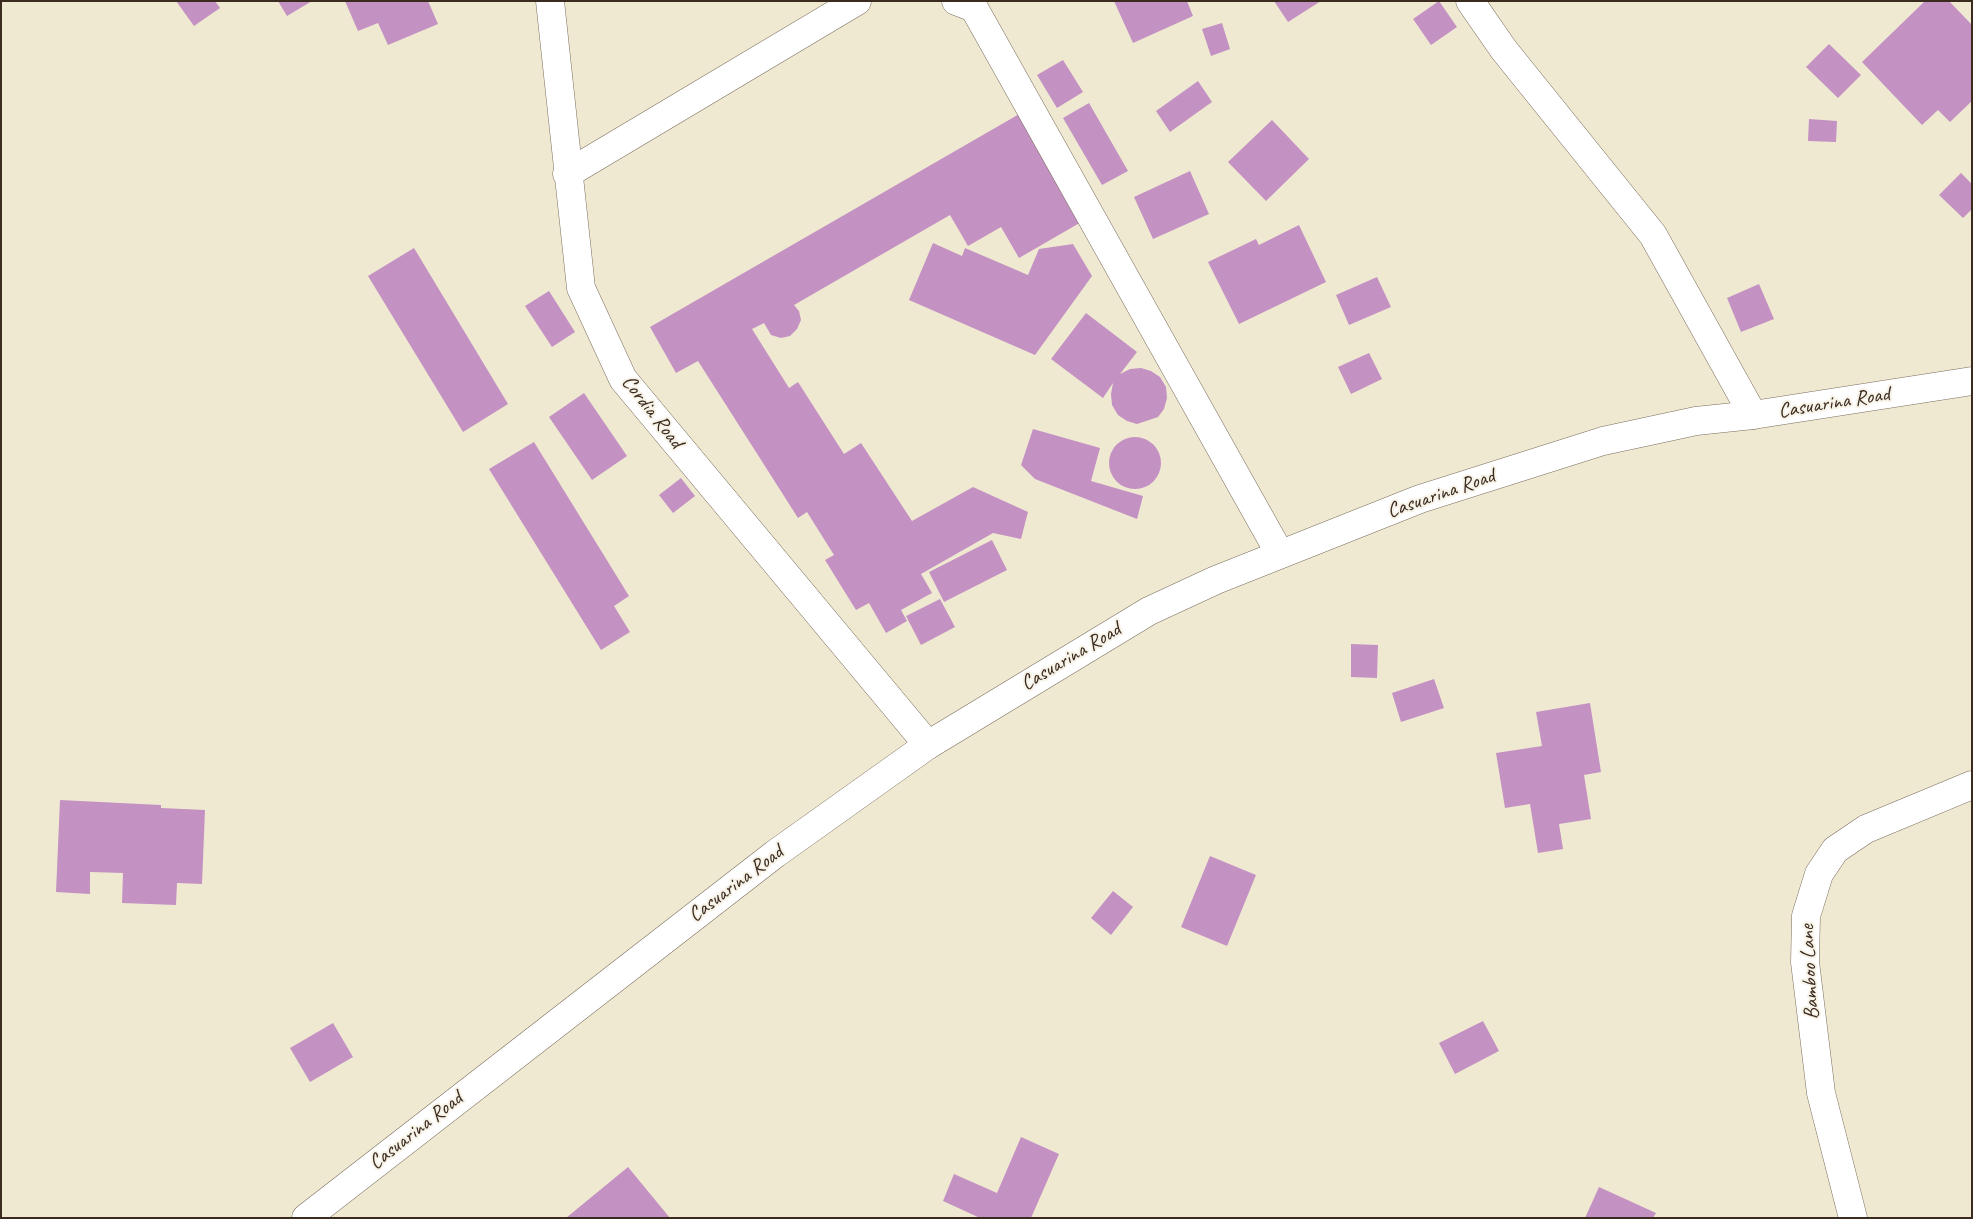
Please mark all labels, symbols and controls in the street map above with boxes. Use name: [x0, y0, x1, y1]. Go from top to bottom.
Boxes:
street label: Cordia Road: [616, 370, 688, 454]
street label: Casuarina Road: [1777, 382, 1891, 424]
street label: Casuarina Road: [1384, 464, 1498, 524]
street label: Casuarina Road: [1016, 617, 1126, 697]
street label: Casuarina Road: [684, 840, 788, 928]
street label: Bamboo Lane: [1795, 924, 1825, 1020]
street label: Casuarina Road: [364, 1087, 468, 1175]

